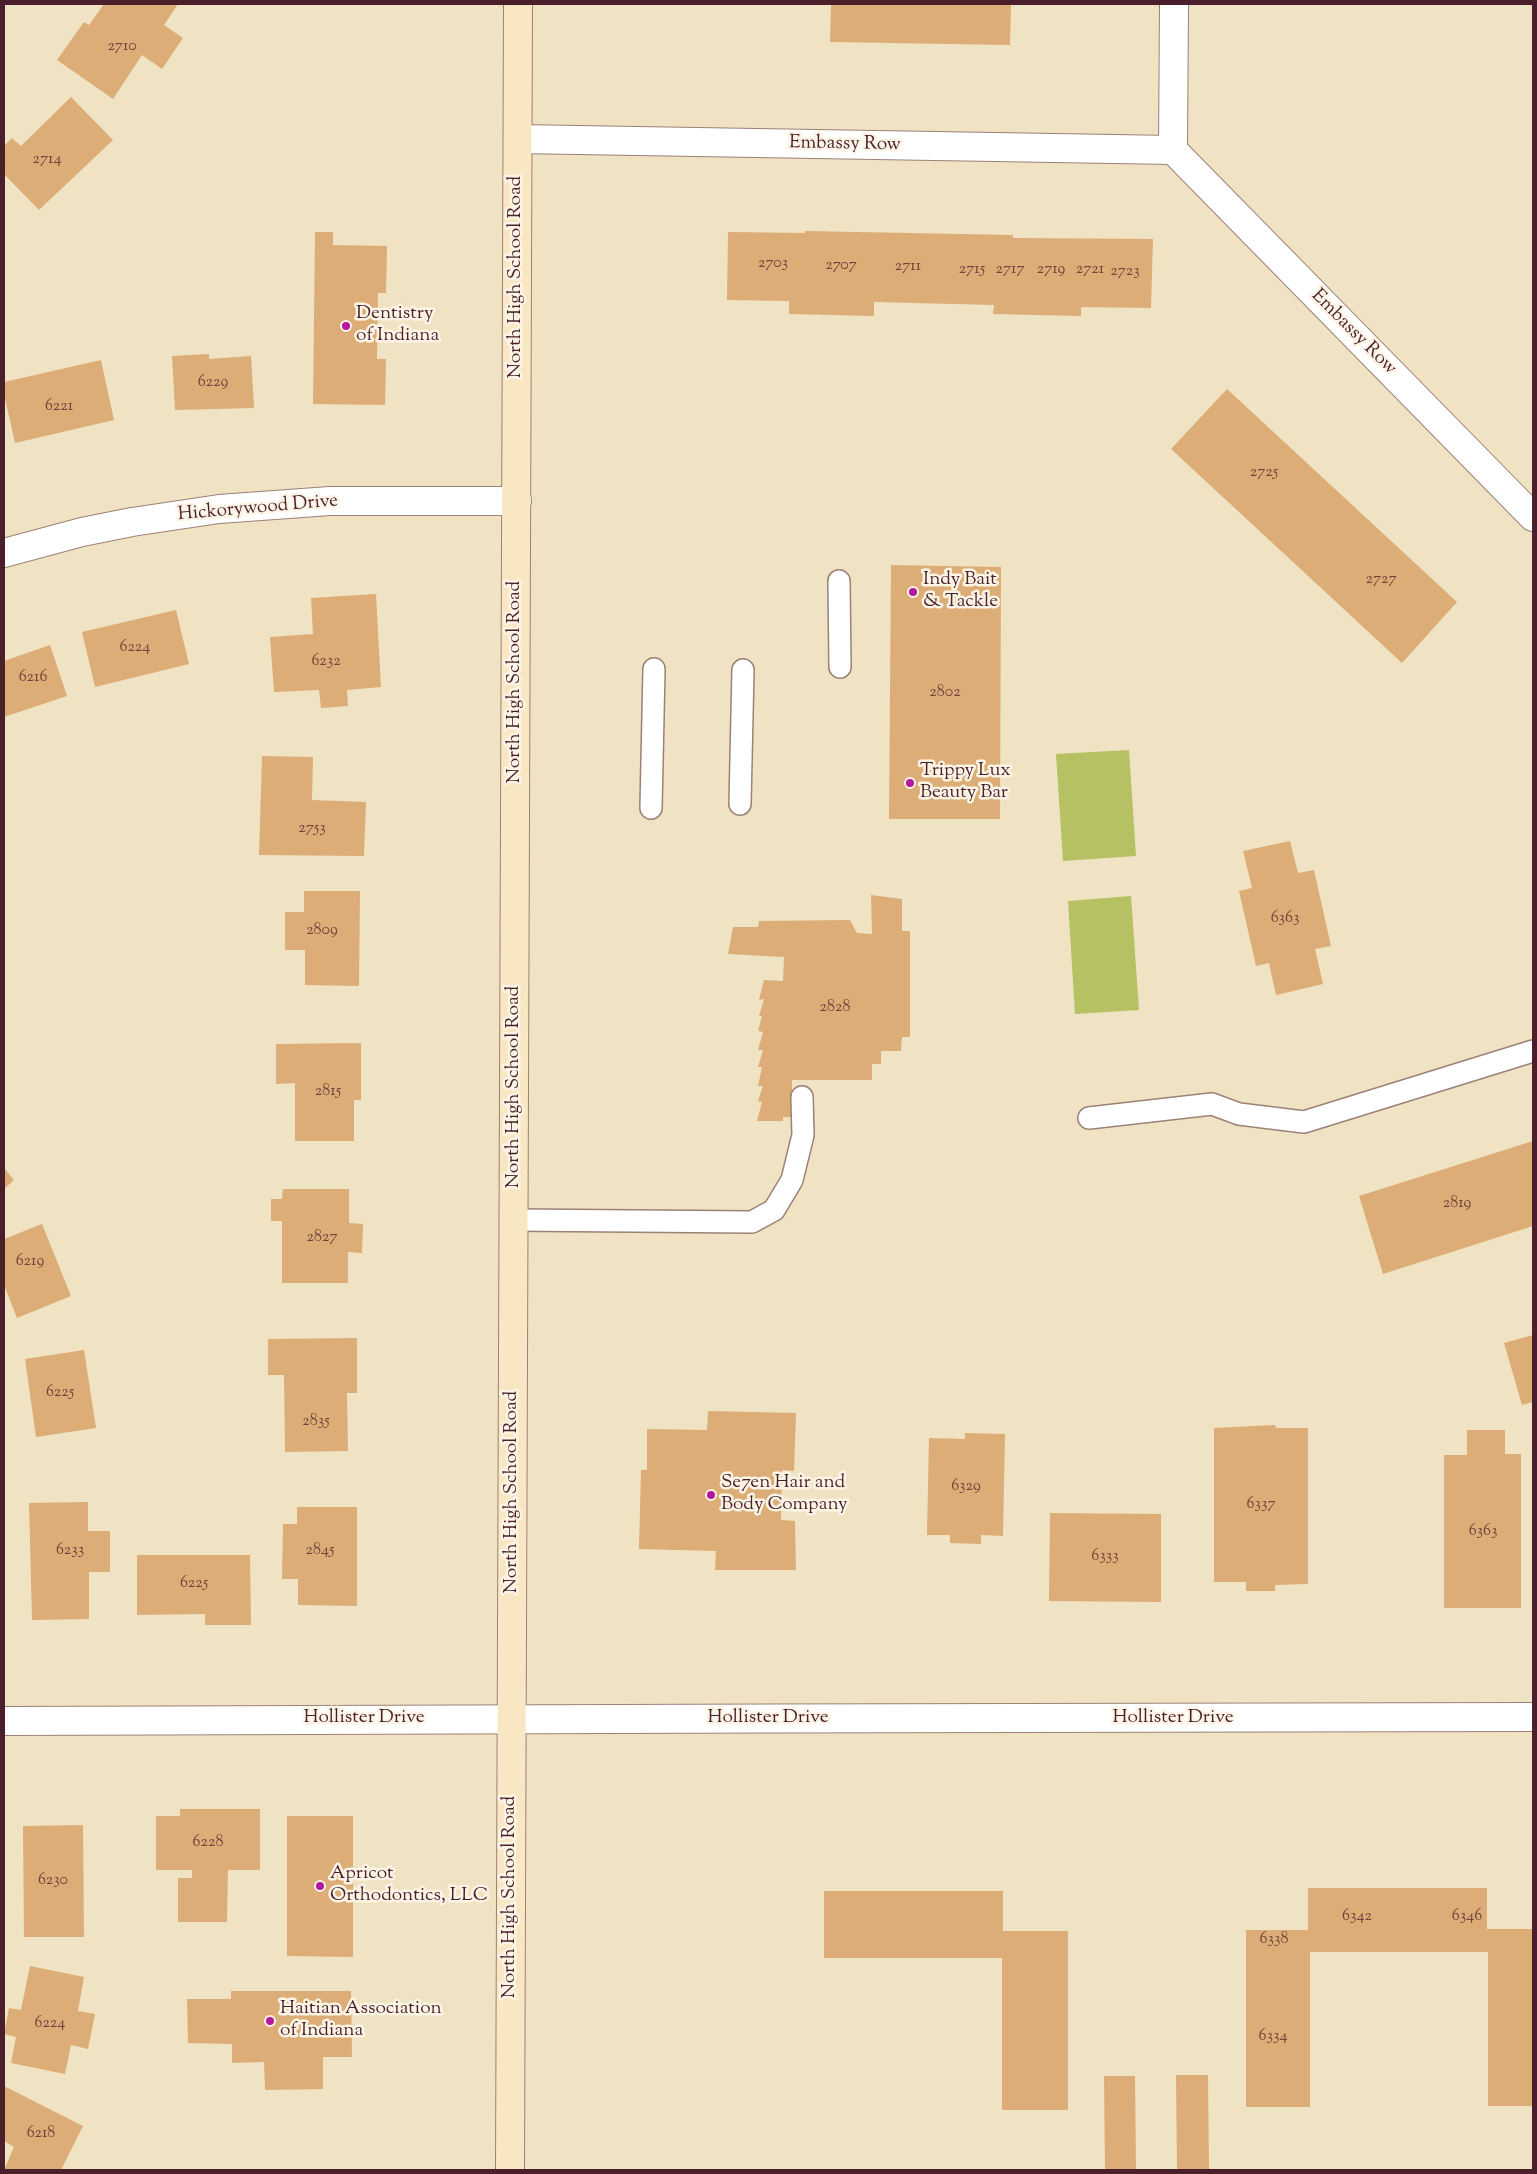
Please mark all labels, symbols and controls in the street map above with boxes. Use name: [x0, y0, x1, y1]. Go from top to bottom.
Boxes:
house number: 2710: [107, 37, 137, 57]
street label: Embassy Row: [789, 133, 901, 157]
house number: 2714: [32, 150, 62, 170]
street label: North High School Road: [506, 176, 528, 378]
house number: 2703: [758, 254, 788, 274]
house number: 2707: [825, 256, 857, 276]
house number: 2711: [895, 257, 921, 277]
house number: 2715: [959, 260, 985, 280]
house number: 2717: [996, 260, 1024, 280]
house number: 2719: [1037, 260, 1065, 280]
house number: 2721: [1076, 260, 1104, 280]
house number: 2723: [1110, 262, 1140, 282]
street label: Embassy Row: [1305, 285, 1401, 381]
place label: Dentistry of Indiana: [356, 304, 439, 348]
marker: Dentistry of Indiana: [340, 320, 352, 332]
house number: 6229: [198, 373, 228, 393]
house number: 6221: [45, 397, 73, 417]
house number: 2725: [1250, 463, 1278, 483]
street label: Hickorywood Drive: [177, 491, 339, 527]
place label: Indy Bait & Tackle: [923, 570, 998, 614]
house number: 2727: [1366, 570, 1396, 590]
street label: North High School Road: [505, 581, 527, 783]
marker: Indy Bait & Tackle: [907, 586, 919, 598]
house number: 6224: [120, 638, 150, 658]
house number: 6232: [311, 652, 341, 672]
house number: 6216: [19, 668, 47, 688]
house number: 2802: [929, 683, 961, 703]
place label: Trippy Lux Beauty Bar: [920, 761, 1011, 805]
marker: Trippy Lux Beauty Bar: [904, 777, 916, 789]
house number: 2753: [298, 819, 326, 839]
house number: 6363: [1271, 909, 1299, 929]
house number: 2809: [306, 921, 338, 941]
street label: North High School Road: [504, 986, 526, 1188]
house number: 2828: [820, 998, 850, 1018]
house number: 2815: [315, 1082, 341, 1102]
house number: 2819: [1443, 1194, 1471, 1214]
house number: 2827: [307, 1228, 337, 1248]
house number: 6219: [16, 1252, 44, 1272]
house number: 6225: [46, 1383, 74, 1403]
street label: North High School Road: [502, 1391, 524, 1593]
house number: 2835: [302, 1412, 330, 1432]
place label: Se7en Hair and Body Company: [721, 1473, 848, 1517]
house number: 6329: [951, 1477, 981, 1497]
marker: Se7en Hair and Body Company: [705, 1489, 717, 1501]
house number: 6337: [1247, 1495, 1275, 1515]
house number: 6363: [1469, 1522, 1497, 1542]
house number: 6233: [56, 1541, 84, 1561]
house number: 2845: [306, 1541, 334, 1561]
house number: 6333: [1091, 1547, 1119, 1567]
house number: 6225: [180, 1574, 208, 1594]
street label: Hollister Drive: [303, 1708, 425, 1730]
street label: Hollister Drive: [707, 1708, 829, 1730]
street label: Hollister Drive: [1112, 1708, 1234, 1730]
street label: North High School Road: [500, 1796, 522, 1998]
house number: 6228: [193, 1833, 223, 1853]
place label: Apricot Orthodontics, LLC: [330, 1864, 488, 1908]
house number: 6230: [38, 1871, 68, 1891]
marker: Apricot Orthodontics, LLC: [314, 1880, 326, 1892]
house number: 6342: [1342, 1907, 1372, 1927]
house number: 6346: [1452, 1907, 1482, 1927]
house number: 6338: [1260, 1930, 1288, 1950]
place label: Haitian Association of Indiana: [280, 1999, 442, 2043]
house number: 6224: [35, 2014, 65, 2034]
marker: Haitian Association of Indiana: [264, 2015, 276, 2027]
house number: 6334: [1259, 2027, 1287, 2047]
house number: 6218: [27, 2124, 55, 2144]

